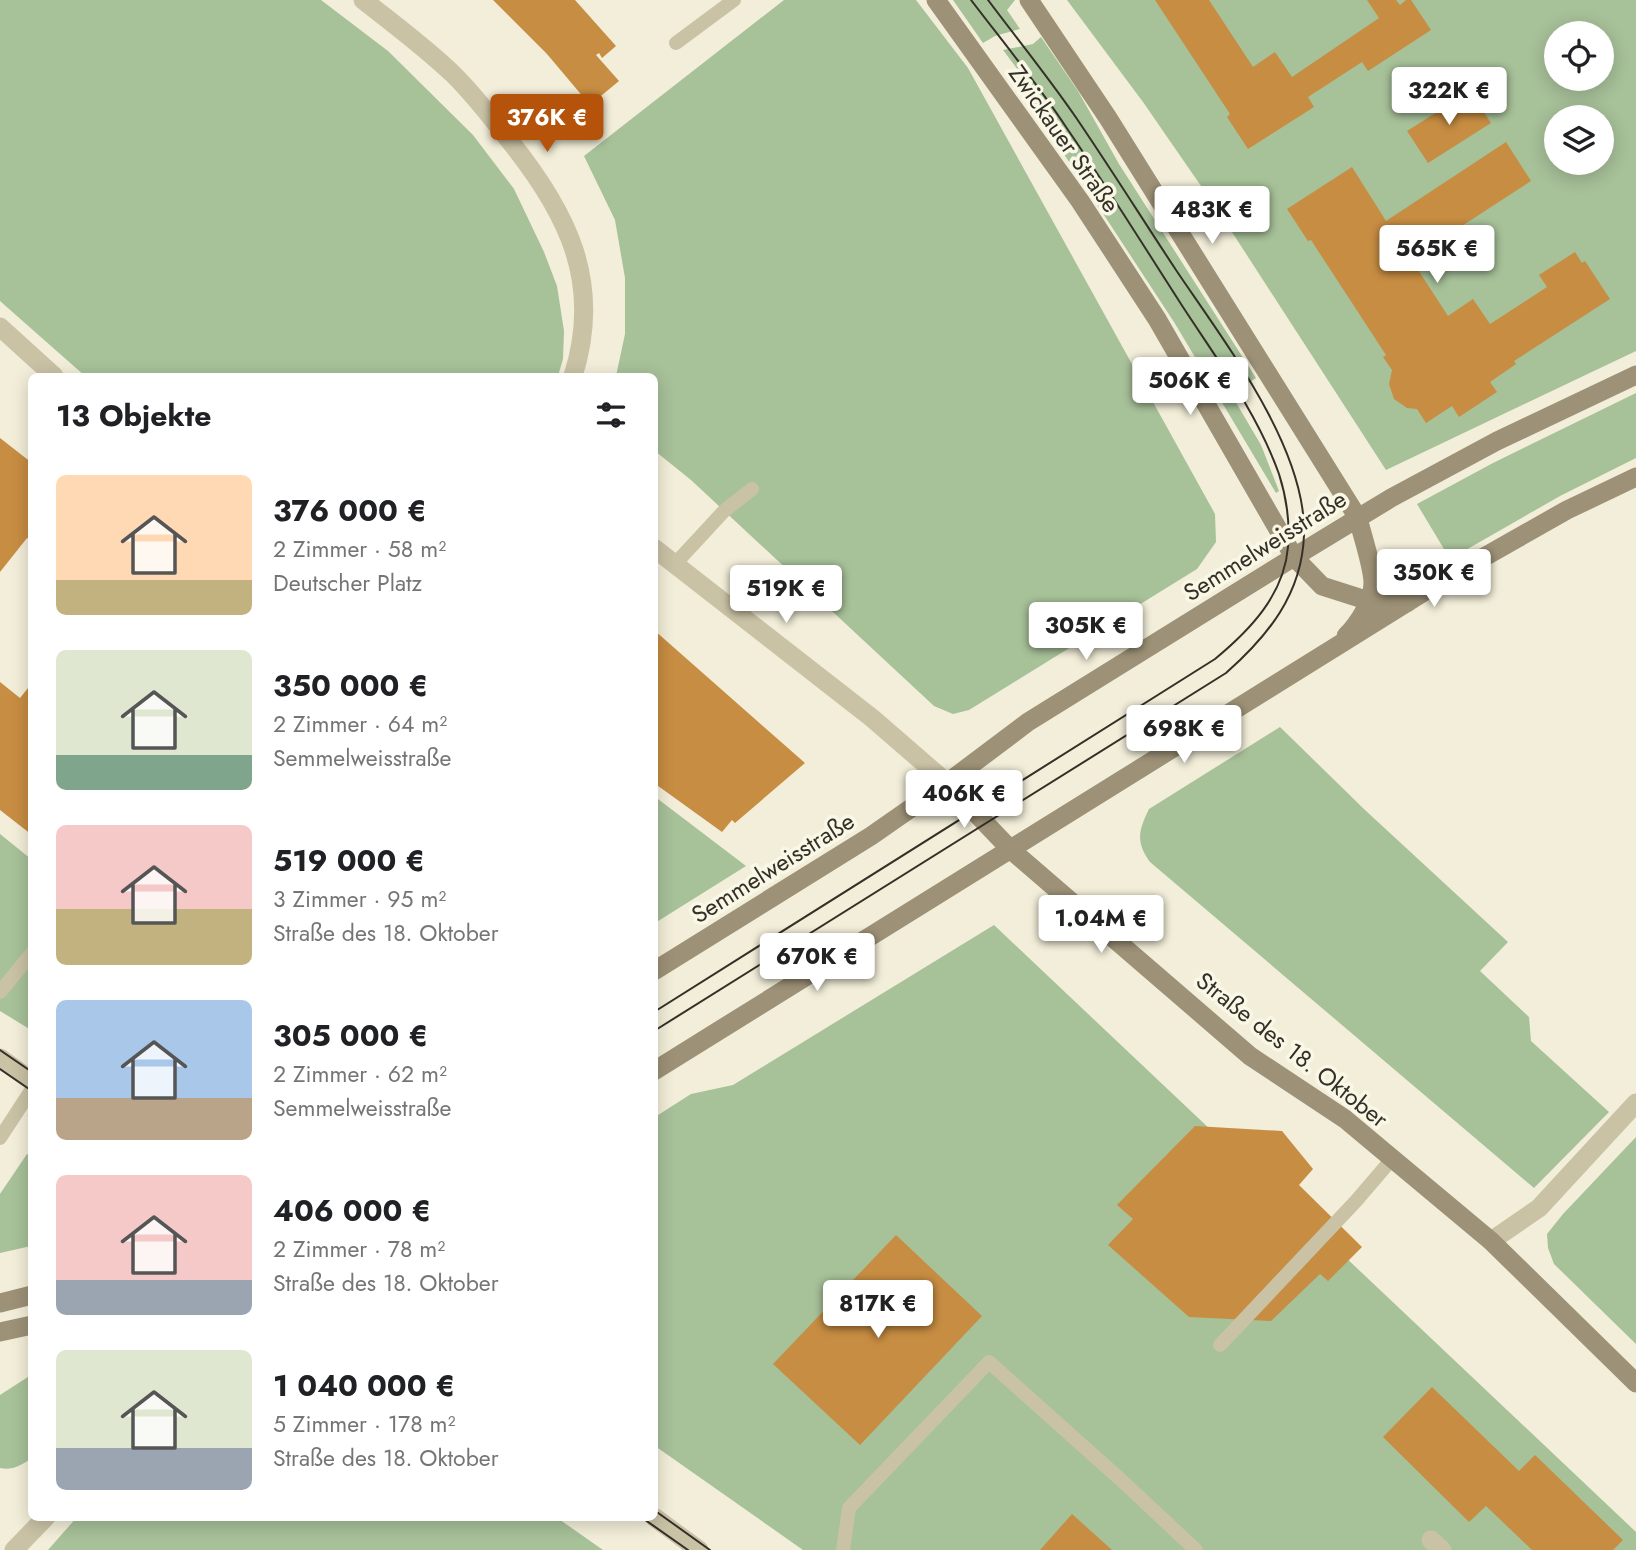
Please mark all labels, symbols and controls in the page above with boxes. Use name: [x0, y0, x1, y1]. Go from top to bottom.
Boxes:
map controls: [1544, 21, 1614, 175]
button: locate: [1544, 21, 1614, 91]
street label: Zwickauer Straße: [1000, 58, 1128, 220]
pin: 322K €: [1392, 68, 1506, 127]
text: 322K €: [1408, 73, 1490, 107]
pin: 376K €: [490, 94, 604, 154]
text: 376K €: [506, 100, 588, 134]
button: layers: [1544, 105, 1614, 175]
pin: 483K €: [1155, 187, 1269, 246]
text: 483K €: [1171, 192, 1253, 226]
pin: 565K €: [1380, 226, 1494, 285]
text: 565K €: [1395, 231, 1479, 265]
pin: 506K €: [1133, 358, 1247, 417]
text: 506K €: [1148, 363, 1232, 397]
text: 13 Objekte: [56, 394, 211, 437]
icon: filters: [592, 396, 630, 434]
street label: Semmelweisstraße: [1177, 481, 1353, 610]
text: 376 000 €: [273, 489, 427, 532]
icon: home: [112, 503, 196, 587]
text: 2 Zimmer · 58 m²: [273, 532, 446, 566]
pin: 350K €: [1377, 550, 1491, 609]
text: 350K €: [1393, 555, 1475, 589]
text: Deutscher Platz: [273, 566, 422, 600]
pin: 519K €: [729, 566, 843, 625]
text: 519K €: [746, 571, 826, 605]
pin: 305K €: [1029, 602, 1143, 662]
text: 305K €: [1045, 608, 1127, 642]
text: 350 000 €: [273, 664, 428, 707]
icon: home: [112, 678, 196, 762]
pin: 698K €: [1127, 706, 1241, 765]
text: 2 Zimmer · 64 m²: [273, 707, 447, 741]
text: 698K €: [1142, 711, 1226, 745]
text: Semmelweisstraße: [273, 741, 451, 775]
pin: 406K €: [907, 770, 1021, 830]
text: 406K €: [922, 776, 1006, 810]
street label: Semmelweisstraße: [685, 803, 861, 932]
text: 519 000 €: [273, 839, 425, 882]
icon: home: [112, 853, 196, 937]
text: 3 Zimmer · 95 m²: [273, 882, 446, 916]
pin: 1.04M €: [1036, 895, 1166, 955]
text: 1.04M €: [1055, 901, 1147, 935]
text: Straße des 18. Oktober: [273, 916, 499, 950]
pin: 670K €: [760, 934, 874, 993]
text: 670K €: [776, 939, 858, 973]
street label: Straße des 18. Oktober: [1189, 963, 1396, 1136]
text: 305 000 €: [273, 1014, 428, 1057]
icon: home: [112, 1028, 196, 1112]
text: 2 Zimmer · 62 m²: [273, 1057, 447, 1091]
text: Semmelweisstraße: [273, 1091, 451, 1125]
text: 406 000 €: [273, 1189, 431, 1232]
icon: home: [112, 1203, 196, 1287]
text: 2 Zimmer · 78 m²: [273, 1232, 445, 1266]
text: Straße des 18. Oktober: [273, 1266, 499, 1300]
pin: 817K €: [821, 1280, 935, 1340]
text: 817K €: [839, 1286, 917, 1320]
text: 1 040 000 €: [273, 1364, 455, 1407]
icon: home: [112, 1378, 196, 1462]
text: 5 Zimmer · 178 m²: [273, 1407, 455, 1441]
text: Straße des 18. Oktober: [273, 1441, 499, 1475]

